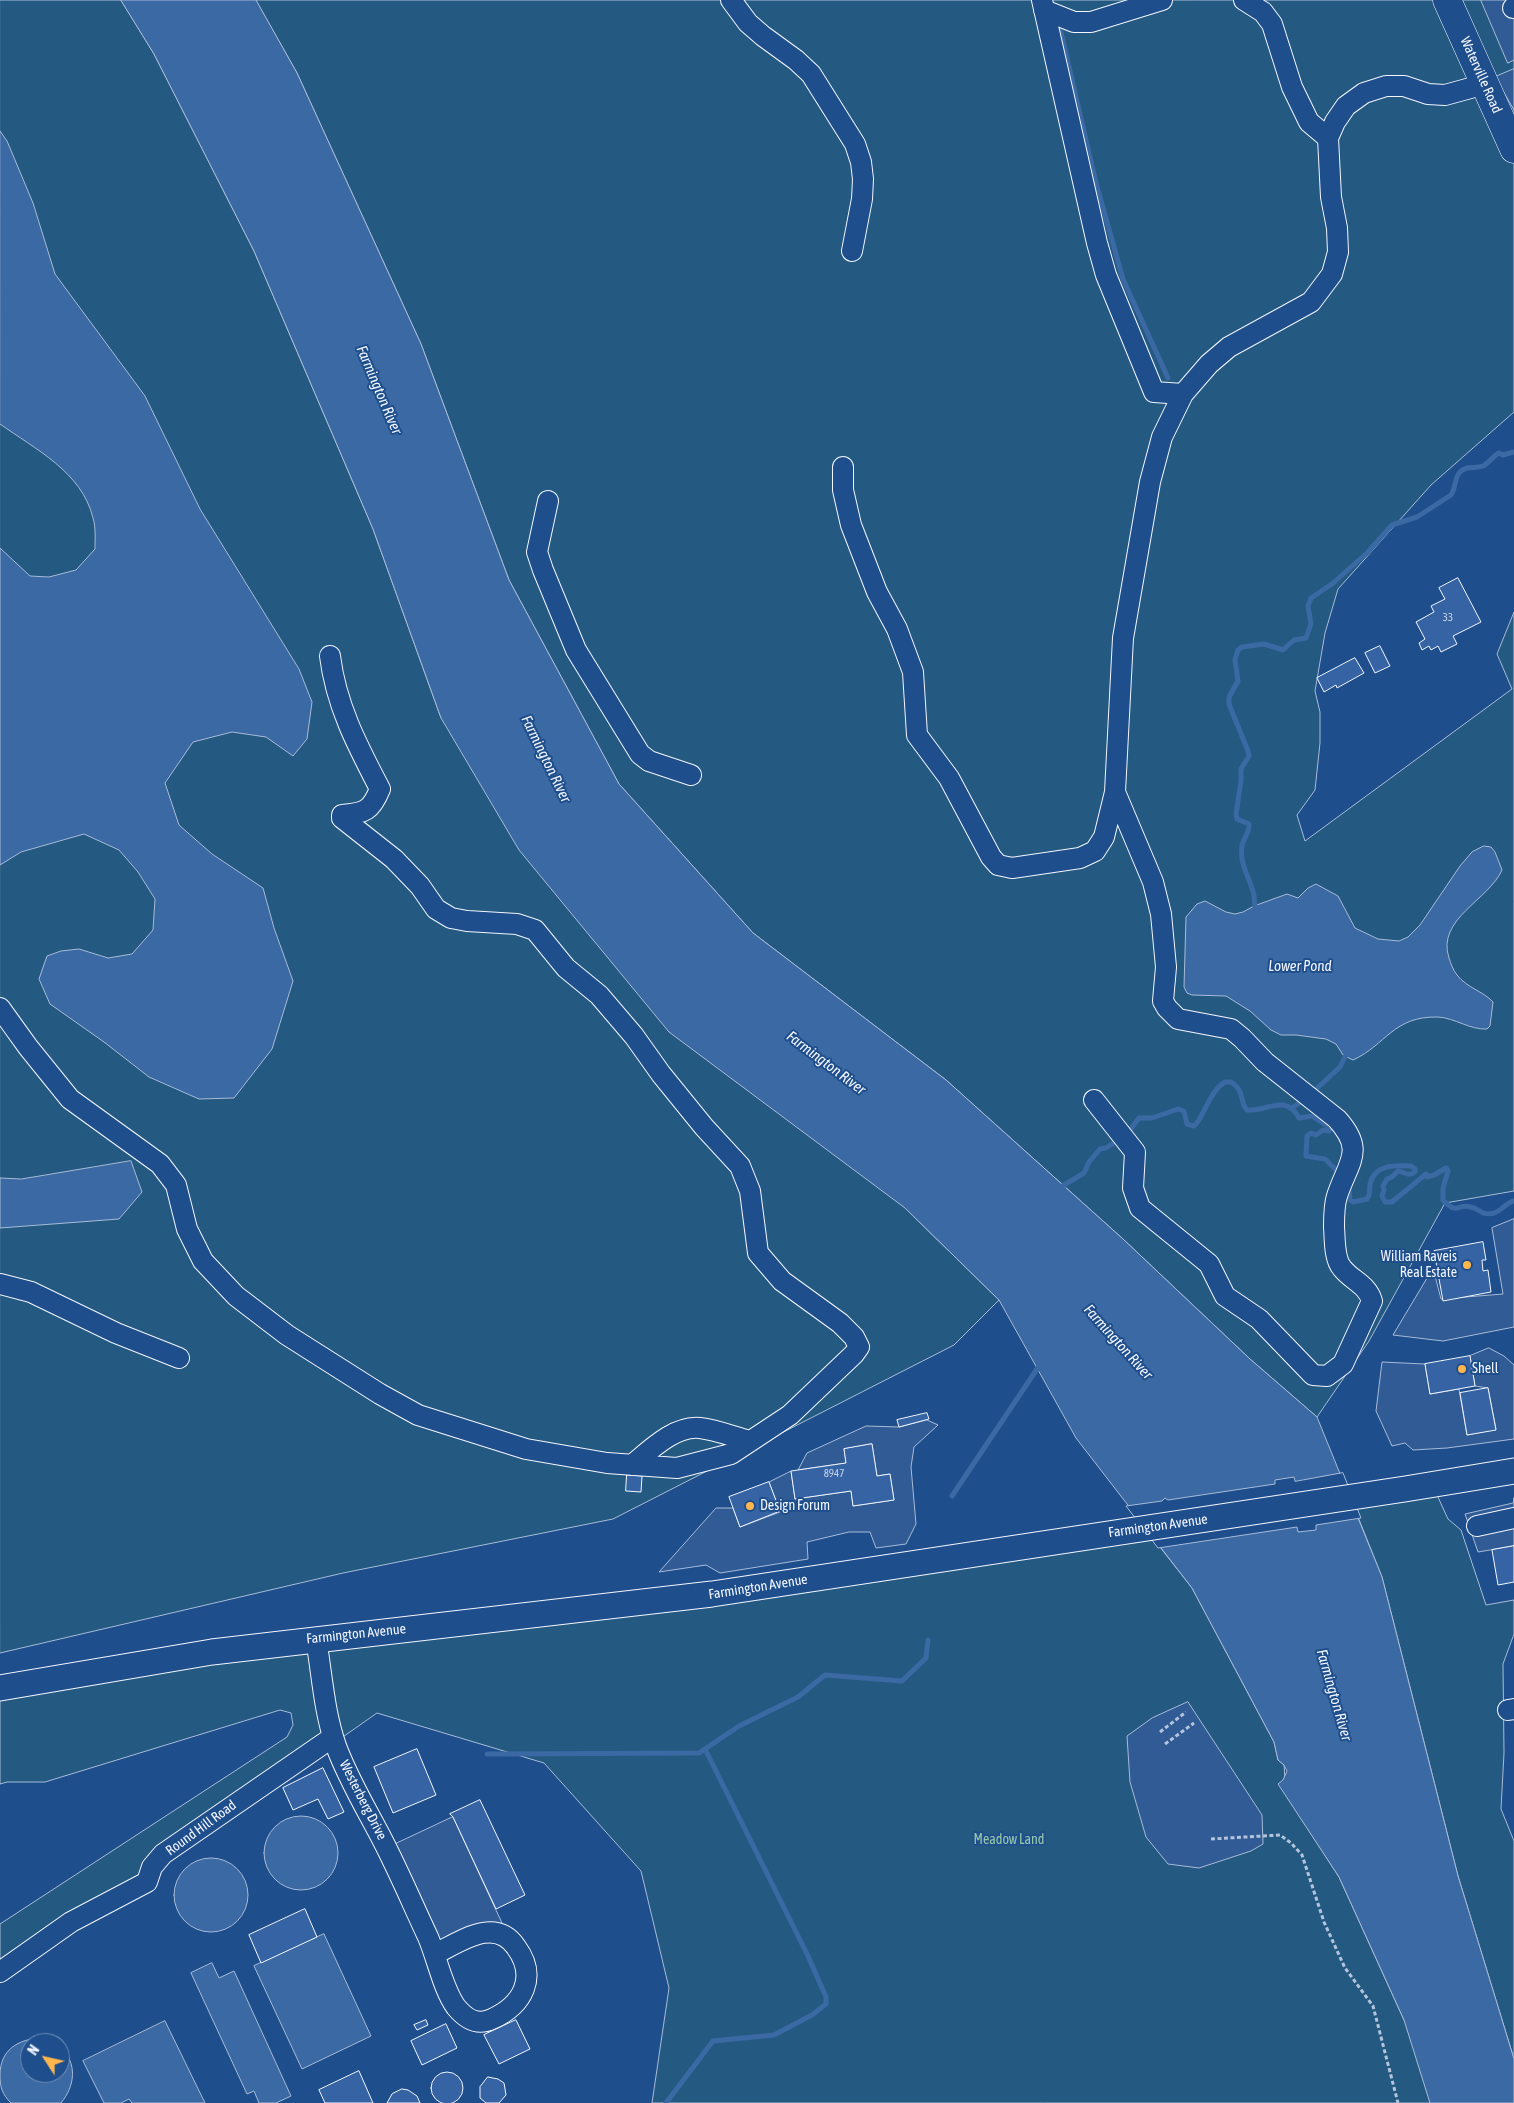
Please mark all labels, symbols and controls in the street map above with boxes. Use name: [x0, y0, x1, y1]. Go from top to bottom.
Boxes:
street label: Waterville Road: [1457, 34, 1505, 116]
water label: Farmington River: [352, 343, 406, 437]
house number: 33: [1443, 611, 1453, 625]
water label: Farmington River: [517, 713, 575, 805]
water label: Lower Pond: [1268, 957, 1332, 975]
water label: Farmington River: [783, 1027, 869, 1099]
place label: William Raveis Real Estate: [1381, 1249, 1457, 1282]
marker: William Raveis Real Estate: [1461, 1259, 1473, 1271]
water label: Farmington River: [1080, 1301, 1156, 1383]
place label: Shell: [1472, 1361, 1498, 1377]
marker: Shell: [1456, 1363, 1468, 1375]
house number: 8947: [824, 1467, 844, 1481]
place label: Design Forum: [760, 1498, 830, 1514]
marker: Design Forum: [744, 1500, 756, 1512]
street label: Farmington Avenue: [1107, 1511, 1209, 1541]
street label: Farmington Avenue: [707, 1571, 809, 1603]
street label: Farmington Avenue: [305, 1620, 407, 1648]
water label: Farmington River: [1312, 1647, 1356, 1743]
street label: Westerberg Drive: [336, 1757, 390, 1843]
street label: Round Hill Road: [162, 1797, 240, 1859]
park label: Meadow Land: [974, 1832, 1044, 1848]
north arrow: [20, 2033, 70, 2083]
text: N: [25, 2042, 42, 2058]

